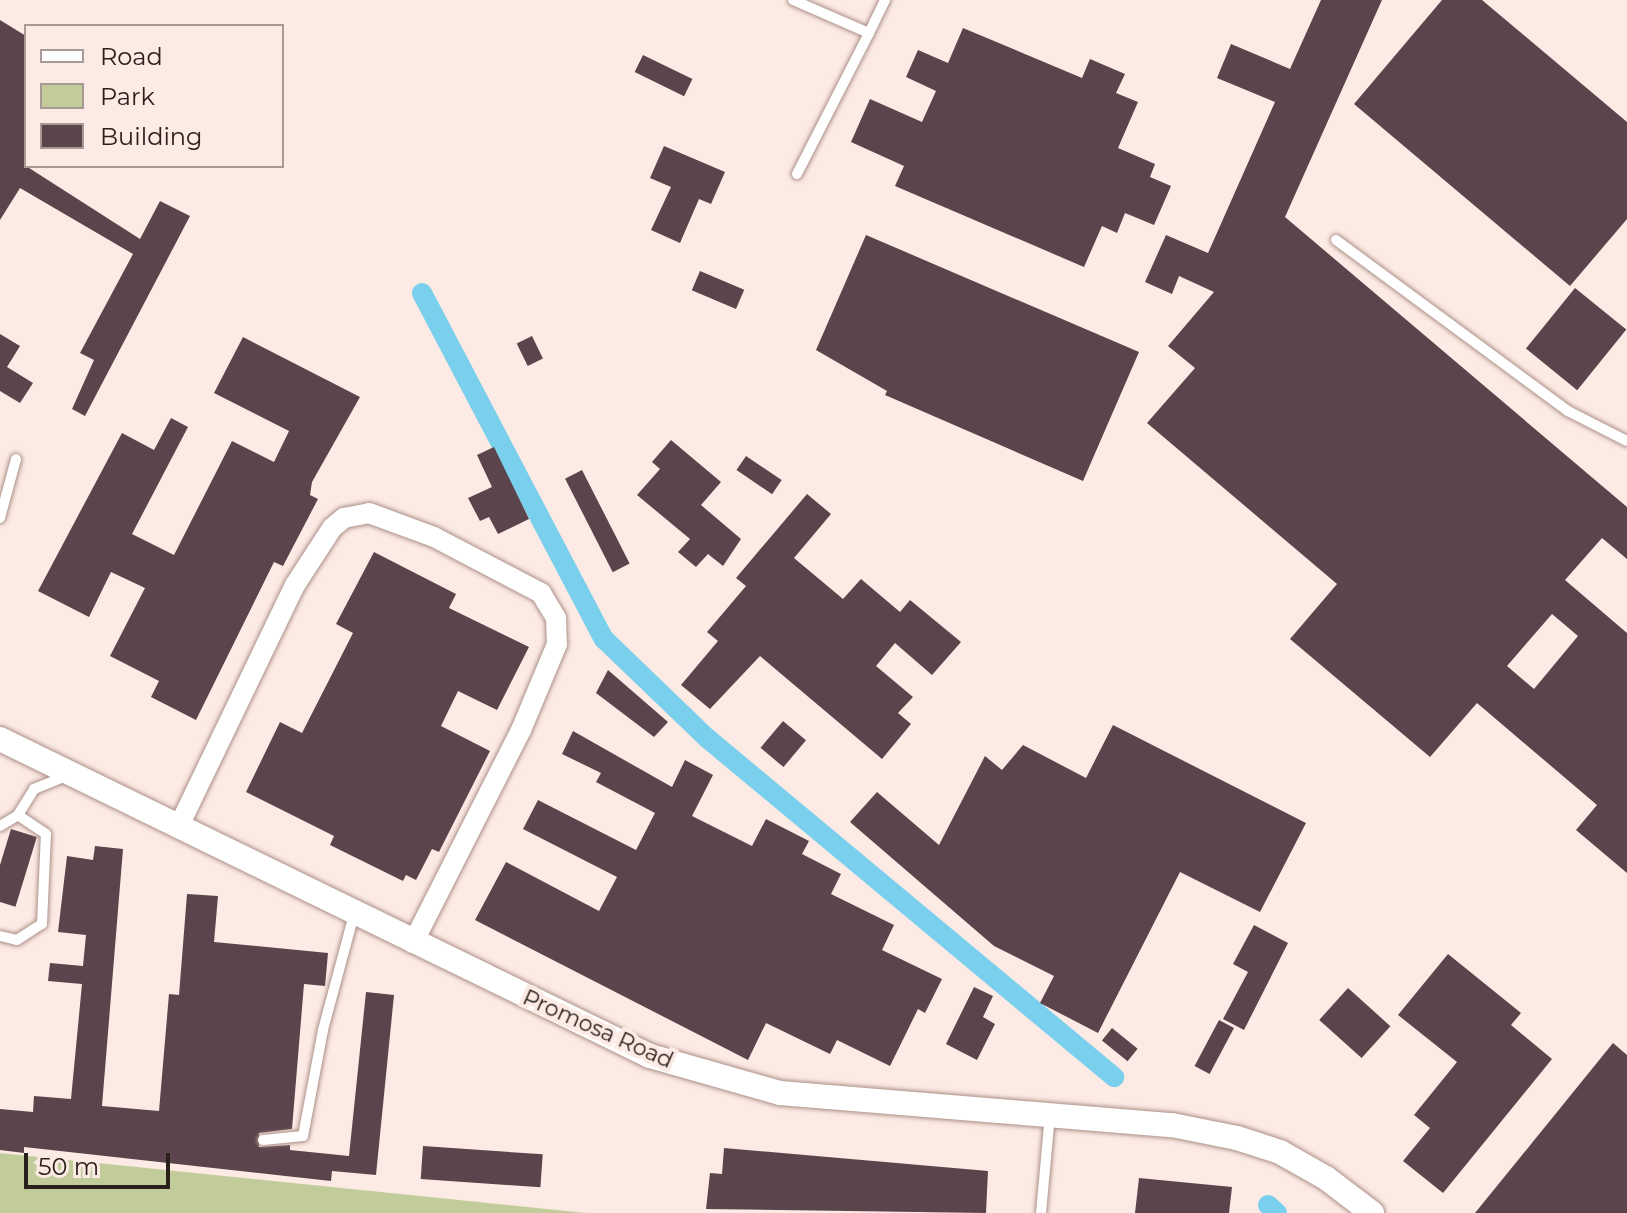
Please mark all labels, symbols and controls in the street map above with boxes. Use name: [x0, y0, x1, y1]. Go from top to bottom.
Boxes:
legend: [24, 24, 284, 168]
text: Road: [100, 42, 163, 71]
text: Park: [100, 82, 155, 111]
text: Building: [100, 122, 203, 151]
street label: Promosa Road: [519, 984, 677, 1074]
scale bar: [28, 1137, 174, 1187]
text: 50 m: [38, 1152, 99, 1181]

